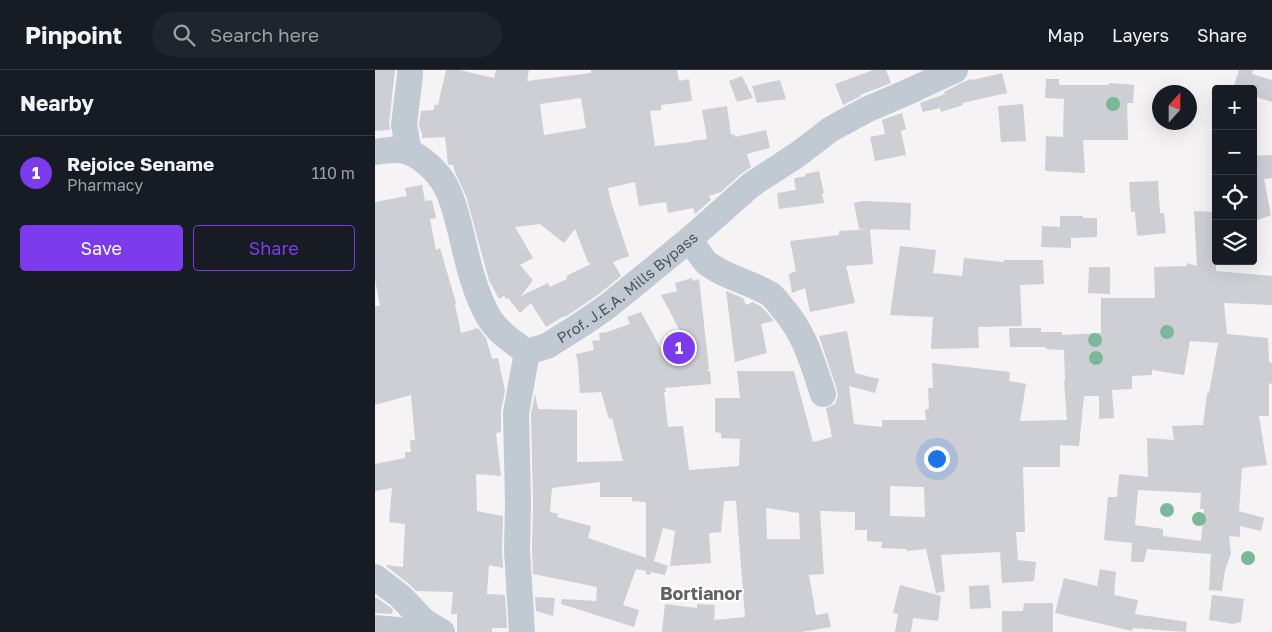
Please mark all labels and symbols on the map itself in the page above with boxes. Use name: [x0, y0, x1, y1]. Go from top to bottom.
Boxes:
north arrow: [1152, 85, 1197, 130]
street label: Prof. J.E.A. Mills Bypass: [553, 228, 701, 347]
pin: 1: [663, 329, 695, 367]
your location: [924, 446, 950, 472]
district label: Bortianor: [660, 582, 742, 604]

